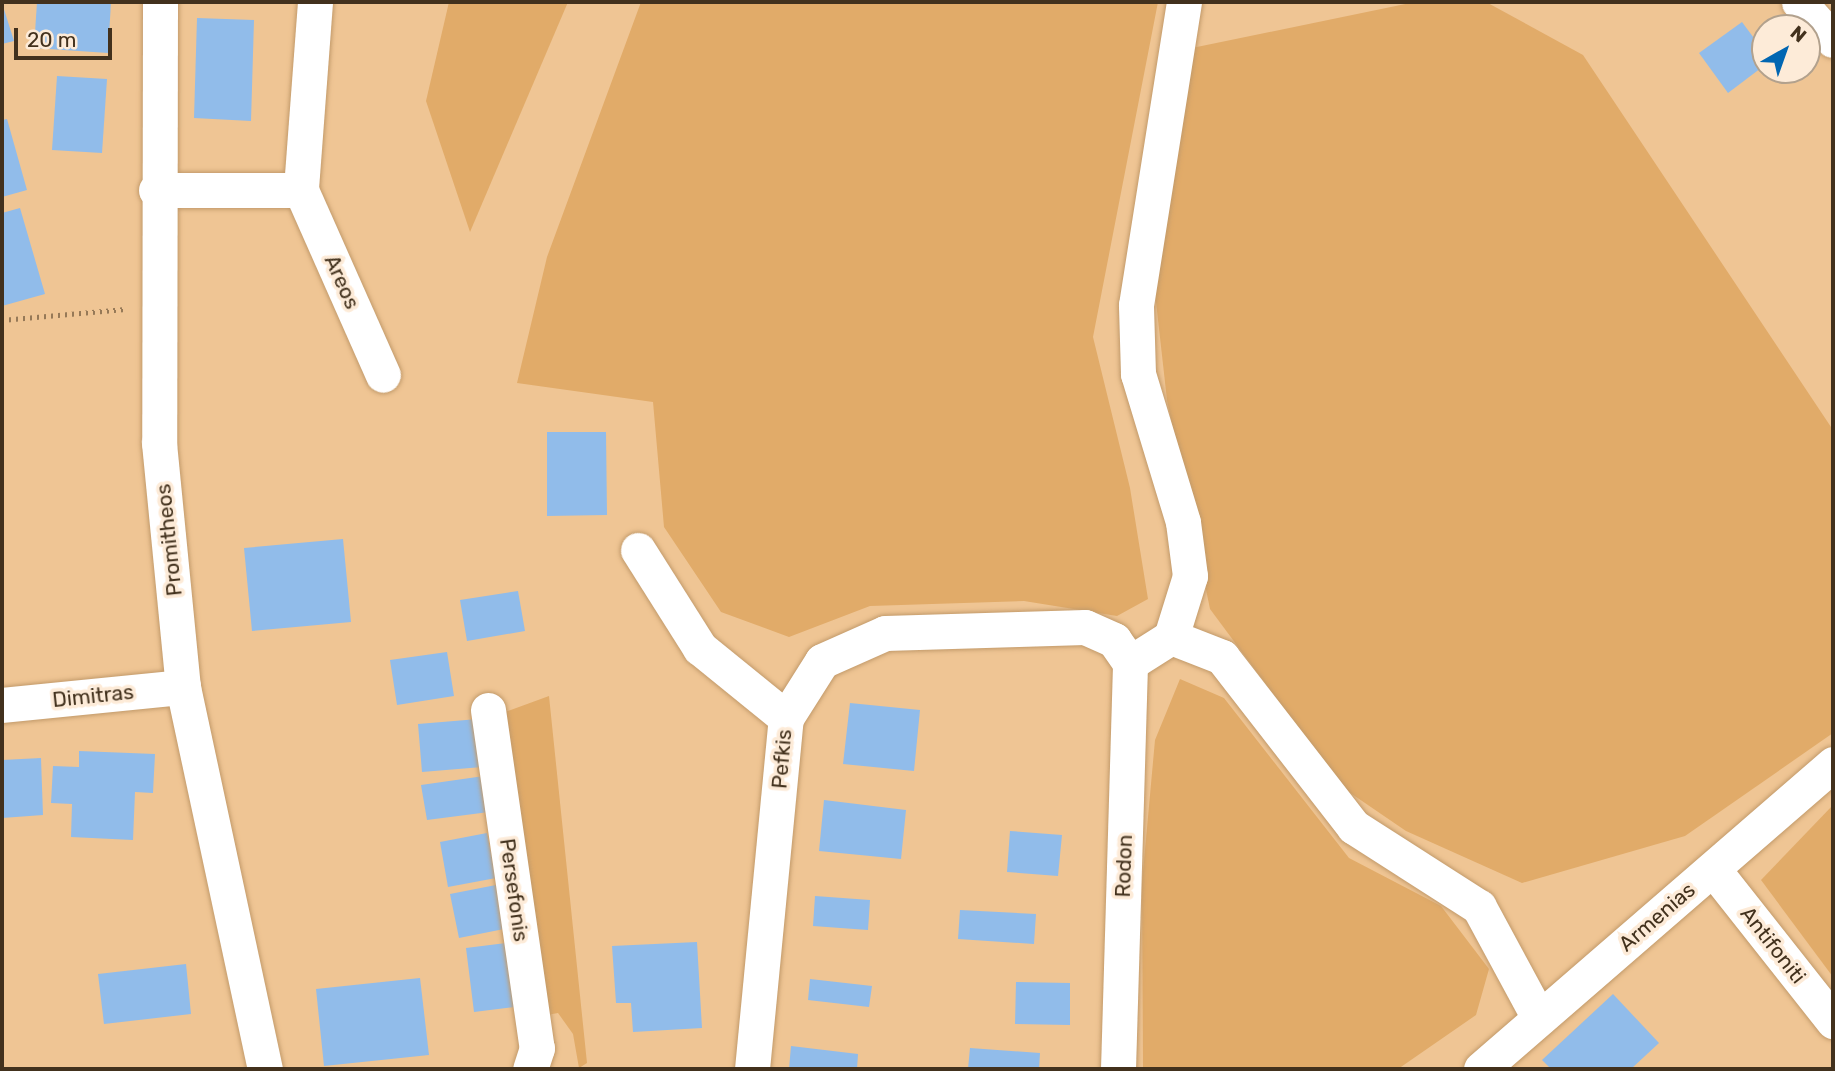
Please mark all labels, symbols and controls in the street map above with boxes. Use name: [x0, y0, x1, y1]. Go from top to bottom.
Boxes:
scale bar: [18, 14, 116, 58]
north arrow: [1751, 14, 1821, 84]
text: N: [1786, 21, 1811, 47]
text: 20 m: [27, 27, 76, 52]
street label: Areos: [319, 251, 365, 313]
street label: Promitheos: [151, 483, 187, 597]
street label: Dimitras: [51, 679, 135, 713]
street label: Pefkis: [767, 728, 797, 790]
street label: Rodon: [1110, 834, 1138, 898]
street label: Persefonis: [494, 837, 534, 943]
street label: Armenias: [1614, 877, 1700, 957]
street label: Antifoniti: [1735, 901, 1811, 989]

